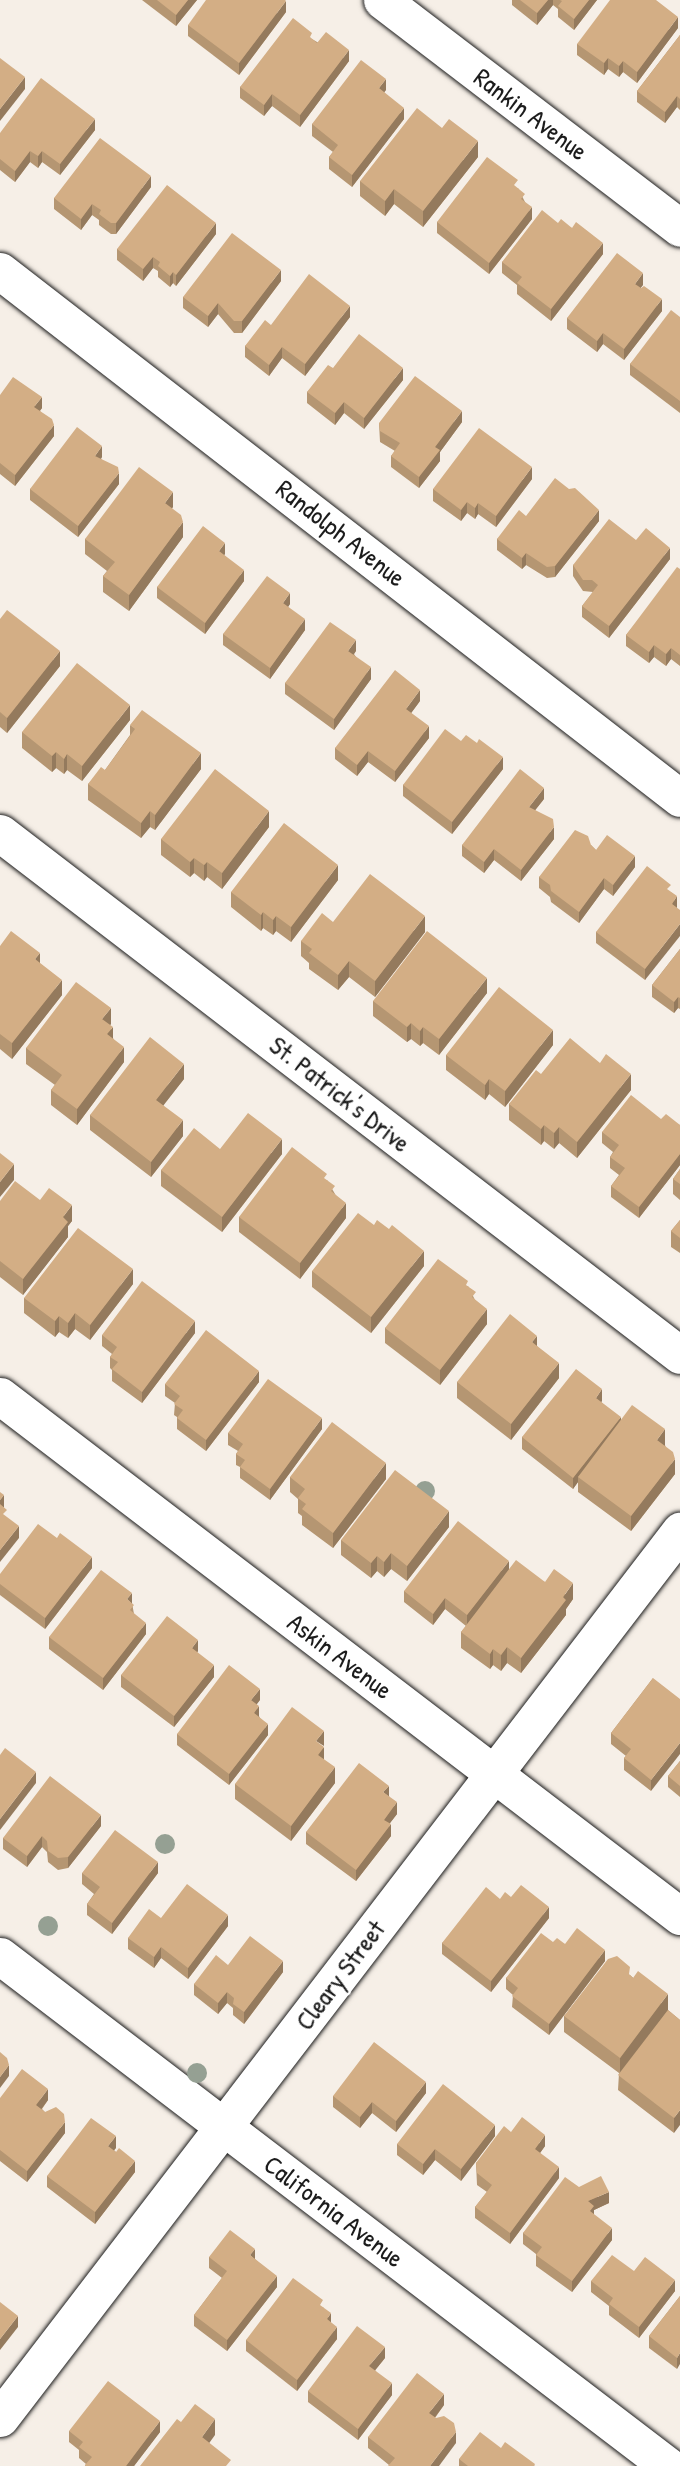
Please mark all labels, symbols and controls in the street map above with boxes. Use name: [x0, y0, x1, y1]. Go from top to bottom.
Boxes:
street label: Rankin Avenue: [468, 61, 594, 167]
street label: Randolph Avenue: [270, 473, 412, 593]
street label: St. Patrick's Drive: [263, 1029, 417, 1159]
street label: Askin Avenue: [282, 1607, 398, 1705]
street label: Cleary Street: [289, 1914, 391, 2036]
street label: California Avenue: [258, 2148, 410, 2274]

